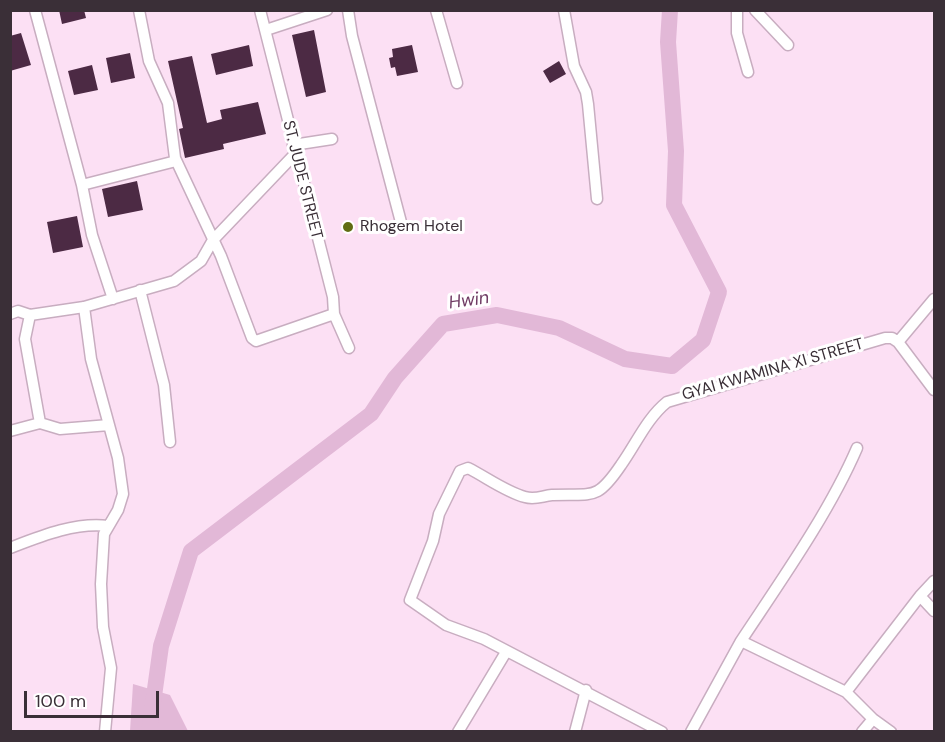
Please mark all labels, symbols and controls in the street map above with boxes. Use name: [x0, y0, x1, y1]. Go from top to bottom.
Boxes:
street label: ST. JUDE STREET: [278, 119, 326, 241]
place label: Rhogem Hotel: [360, 217, 463, 237]
marker: Rhogem Hotel: [341, 220, 355, 234]
water label: Hwin: [447, 287, 491, 315]
street label: GYAI KWAMINA XI STREET: [680, 335, 866, 405]
scale bar: [27, 679, 162, 717]
text: 100 m: [35, 689, 86, 713]

